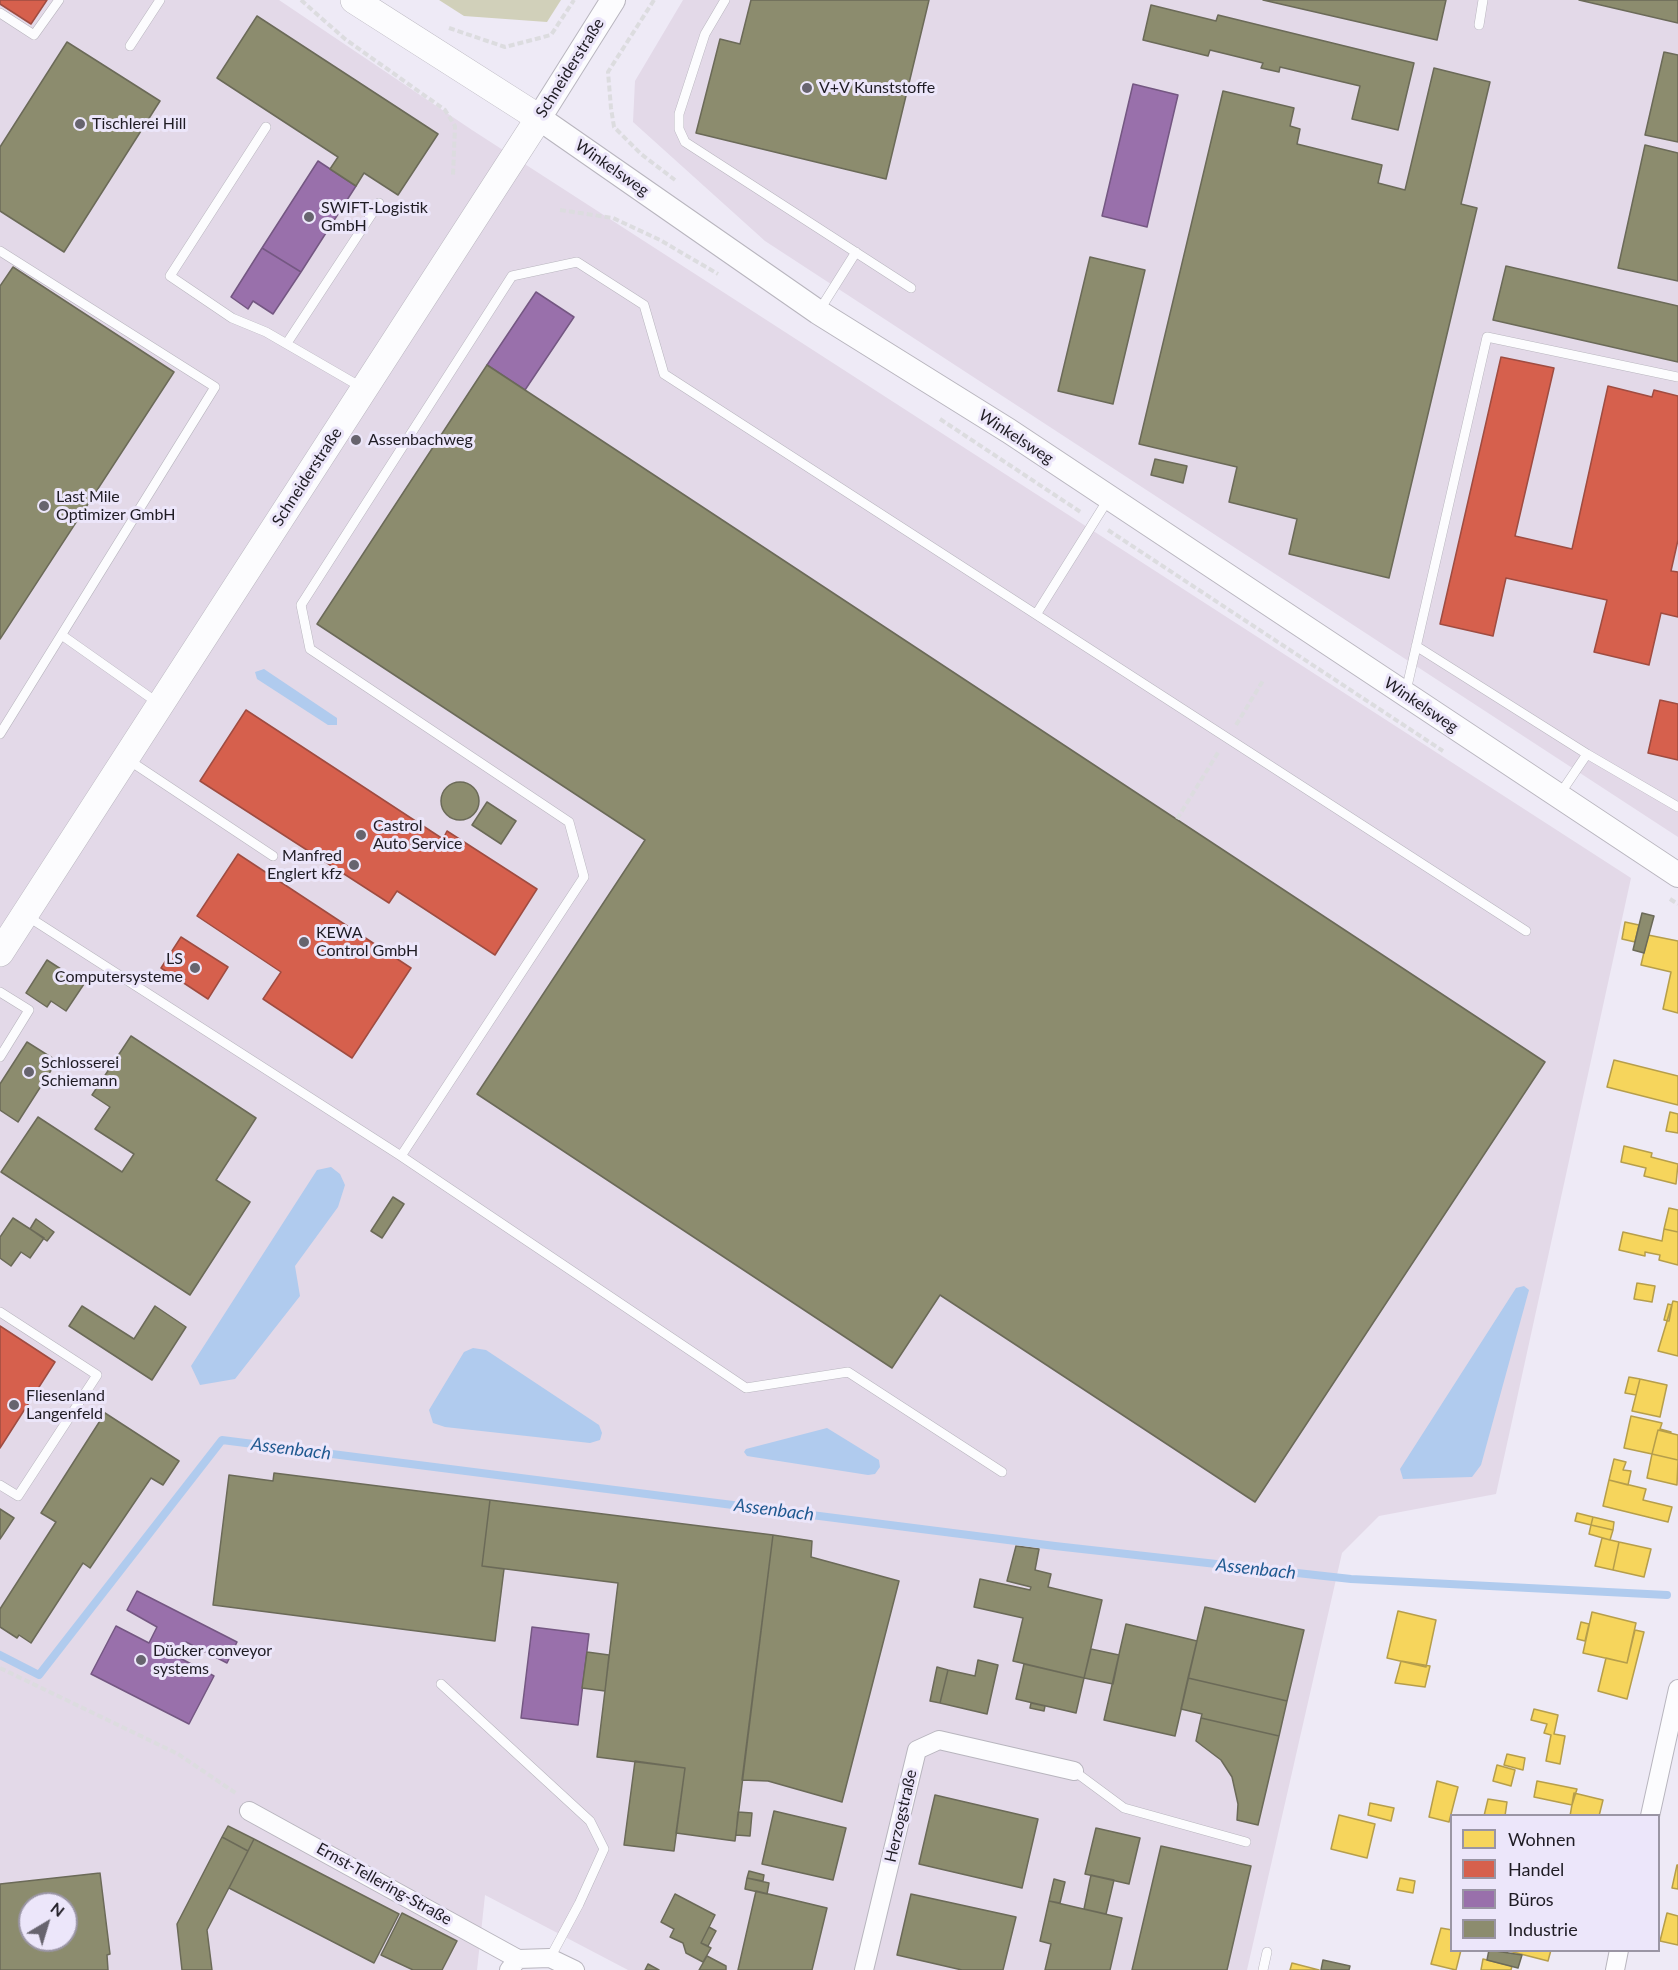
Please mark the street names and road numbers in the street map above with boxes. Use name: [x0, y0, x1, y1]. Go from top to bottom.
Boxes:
street label: Schneiderstraße: [532, 15, 608, 121]
street label: Winkelsweg: [572, 136, 652, 200]
street label: Winkelsweg: [975, 406, 1057, 468]
street label: Schneiderstraße: [268, 424, 346, 530]
street label: Winkelsweg: [1380, 673, 1462, 737]
street label: Herzogstraße: [881, 1768, 921, 1864]
street label: Ernst-Tellering-Straße: [313, 1839, 455, 1929]

